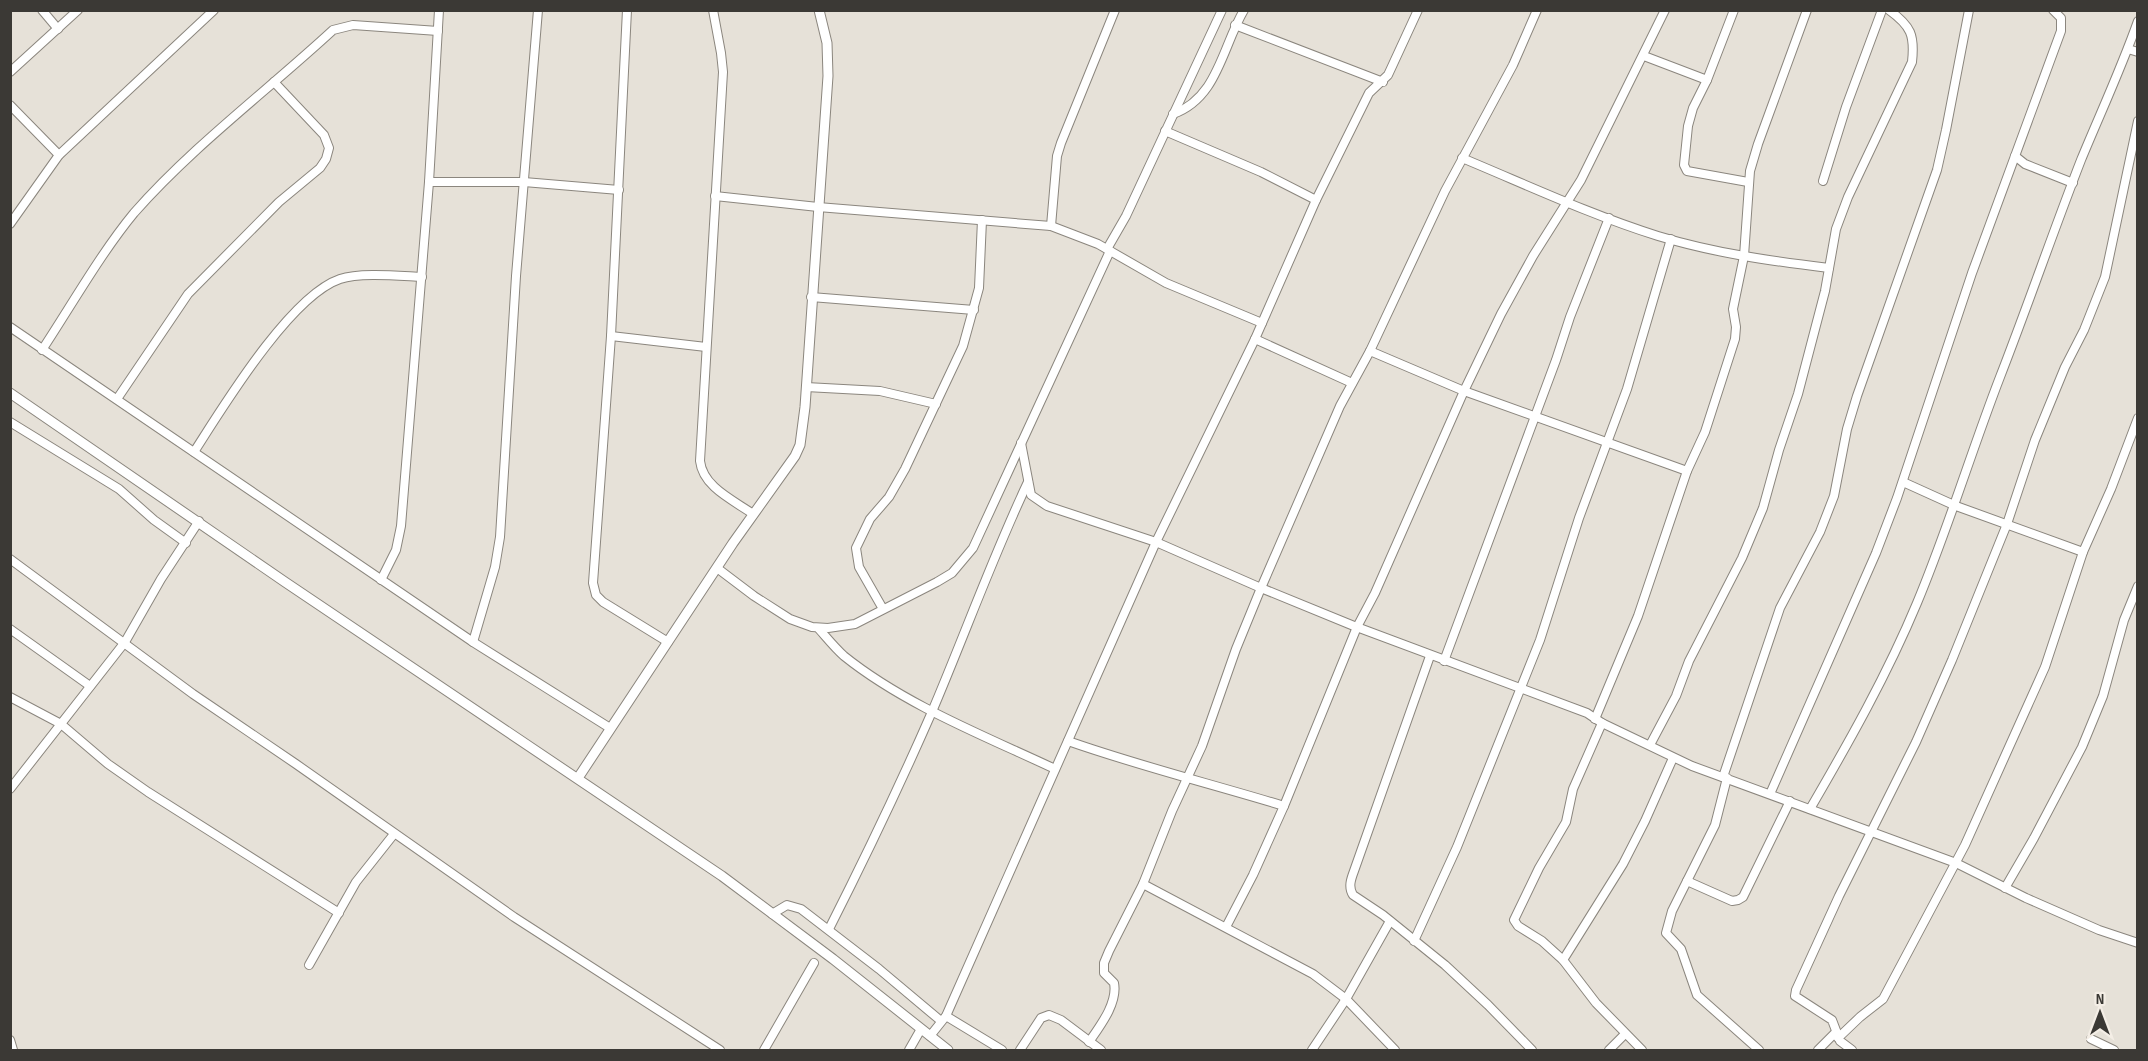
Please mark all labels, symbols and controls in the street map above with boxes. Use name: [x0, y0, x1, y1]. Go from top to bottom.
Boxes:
north arrow: [2070, 983, 2130, 1043]
text: N: [2096, 990, 2104, 1009]

